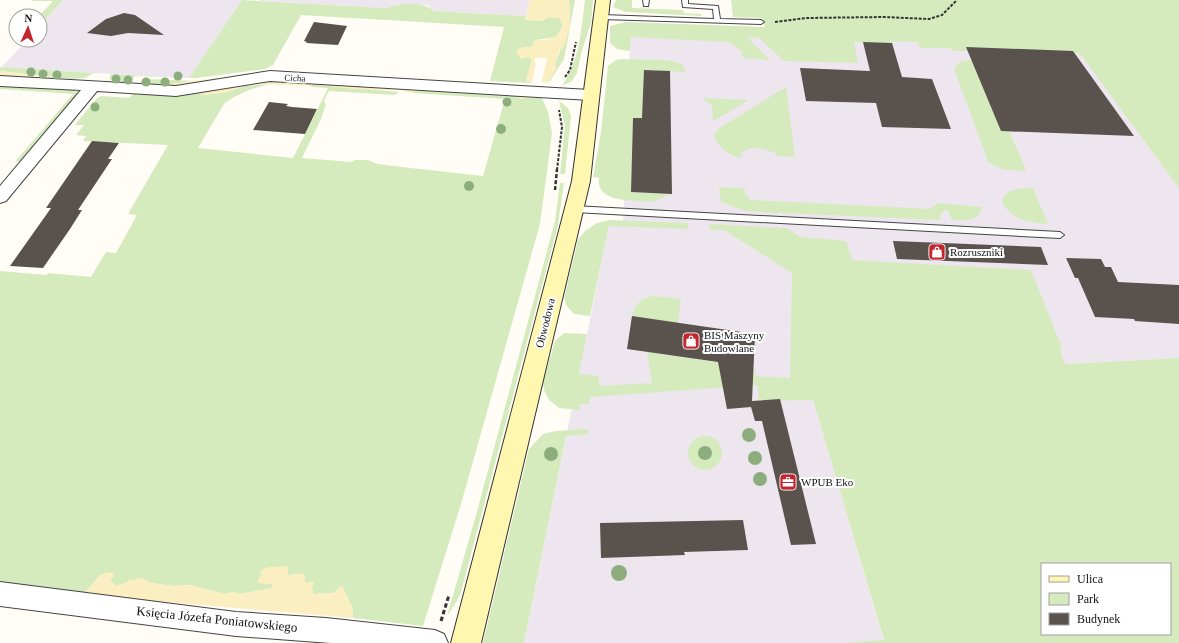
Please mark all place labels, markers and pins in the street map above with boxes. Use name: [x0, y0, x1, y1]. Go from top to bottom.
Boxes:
shop icon: Rozruszniki: [927, 242, 947, 262]
place label: Rozruszniki: [950, 246, 1003, 258]
place label: BIS Maszyny Budowlane: [704, 329, 765, 354]
shop icon: BIS Maszyny Budowlane: [681, 331, 701, 351]
office icon: WPUB Eko: [778, 472, 798, 492]
place label: WPUB Eko: [801, 476, 854, 488]

